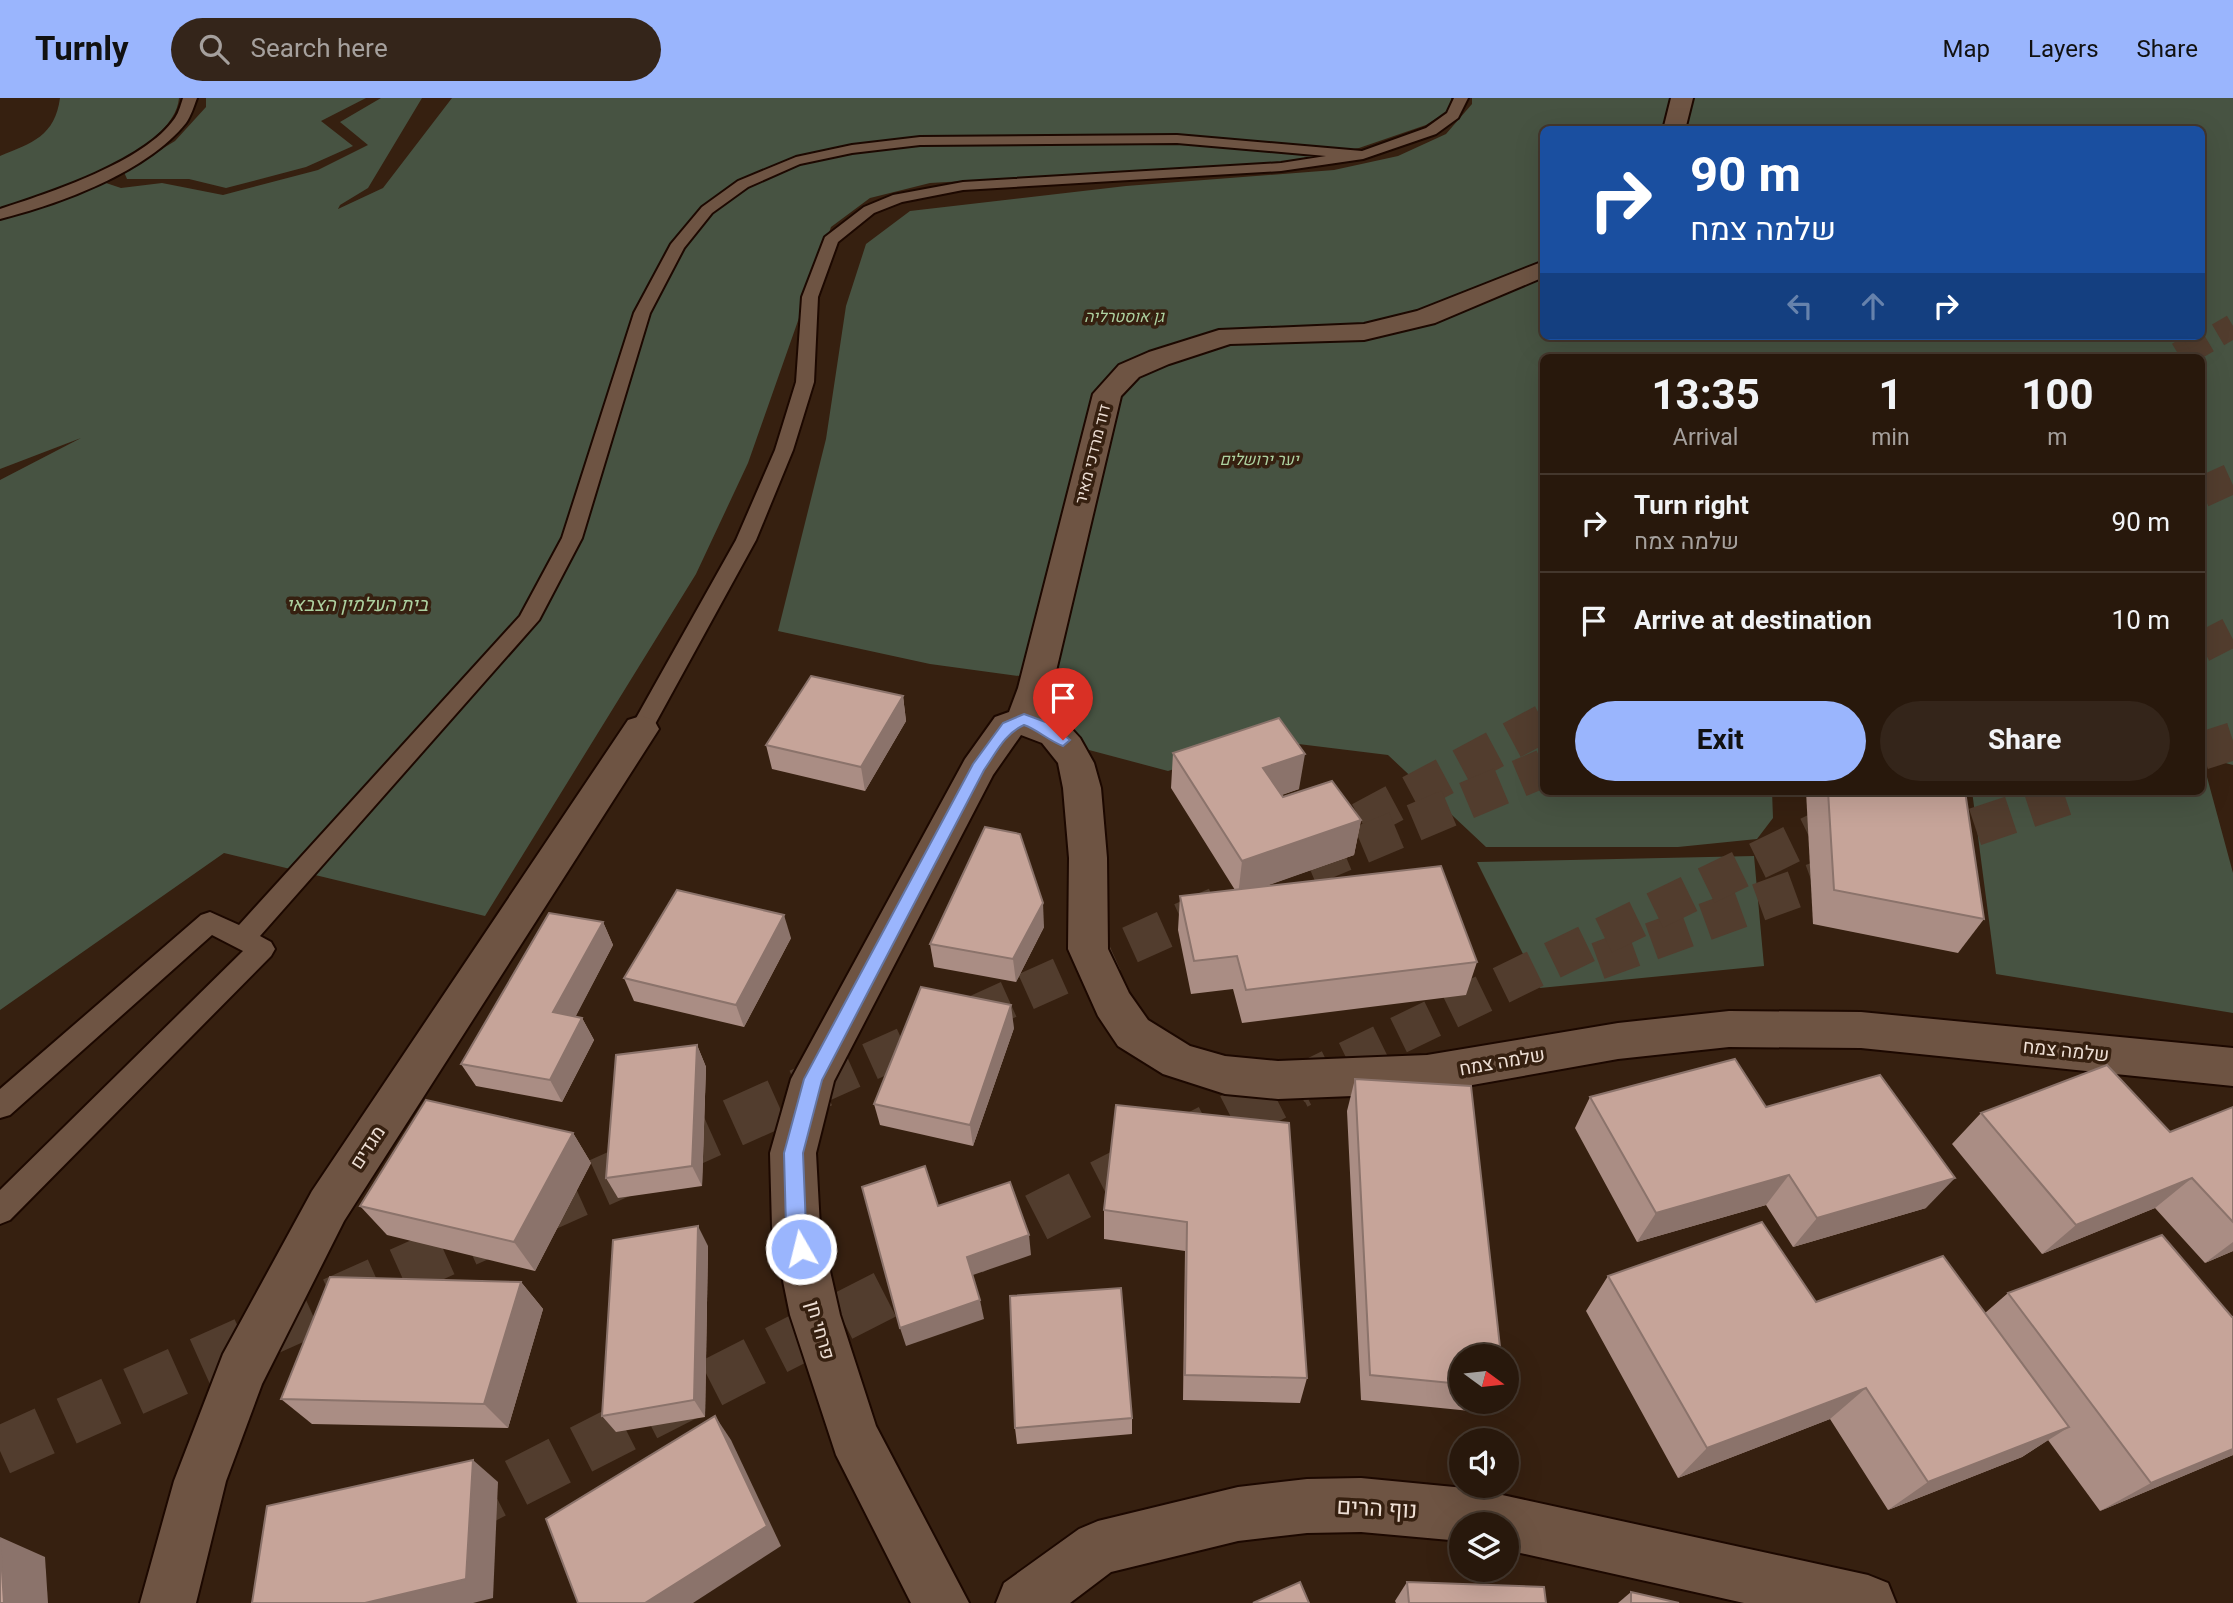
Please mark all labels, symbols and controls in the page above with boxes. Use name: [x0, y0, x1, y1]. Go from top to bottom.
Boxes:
search box: [171, 18, 661, 81]
text: Turnly: [35, 25, 129, 74]
icon: search: [195, 30, 233, 68]
text: Search here: [251, 30, 388, 68]
text: Map: [1942, 32, 1990, 67]
text: Layers: [2028, 32, 2099, 67]
text: Share: [2137, 32, 2198, 67]
text: 90 m: [1690, 140, 1801, 212]
icon: right: [1575, 154, 1666, 245]
text: שלמה צמח: [1690, 206, 1836, 253]
icon: left: [1781, 287, 1819, 325]
icon: ahead: [1854, 287, 1892, 325]
icon: right: [1927, 287, 1965, 325]
park label: גן אוסטרליה: [1084, 305, 1166, 329]
text: 13:35: [1651, 365, 1760, 427]
text: 1: [1878, 365, 1903, 427]
text: 100: [2021, 365, 2094, 427]
street label: דוד מרדכי מאיר: [1069, 402, 1117, 507]
text: Arrival: [1673, 421, 1738, 455]
text: min: [1871, 421, 1910, 455]
text: m: [2047, 421, 2067, 455]
park label: יער ירושלים: [1219, 448, 1300, 472]
text: Turn right: [1634, 487, 1749, 525]
icon: right: [1575, 504, 1613, 542]
text: 90 m: [2112, 504, 2170, 542]
text: שלמה צמח: [1634, 525, 1739, 559]
park label: בית העלמין הצבאי: [286, 591, 429, 619]
icon: arrive: [1575, 602, 1613, 640]
text: Arrive at destination: [1634, 602, 1872, 640]
text: 10 m: [2112, 602, 2170, 640]
pin: [1033, 668, 1093, 740]
icon: arrive: [1044, 679, 1082, 717]
button: Exit: [1575, 701, 1866, 781]
button: Share: [1880, 701, 2170, 781]
street label: שלמה צמח: [2021, 1033, 2110, 1069]
street label: שלמה צמח: [1457, 1041, 1547, 1083]
street label: מגדים: [343, 1120, 392, 1175]
position arrow: [764, 1212, 838, 1286]
street label: פרחי חן: [798, 1297, 842, 1363]
north arrow: [1449, 1344, 1519, 1414]
map controls: [1449, 1344, 1519, 1582]
button: sound: [1449, 1428, 1519, 1498]
street label: נוף הרים: [1336, 1490, 1418, 1528]
button: layers: [1449, 1512, 1519, 1582]

